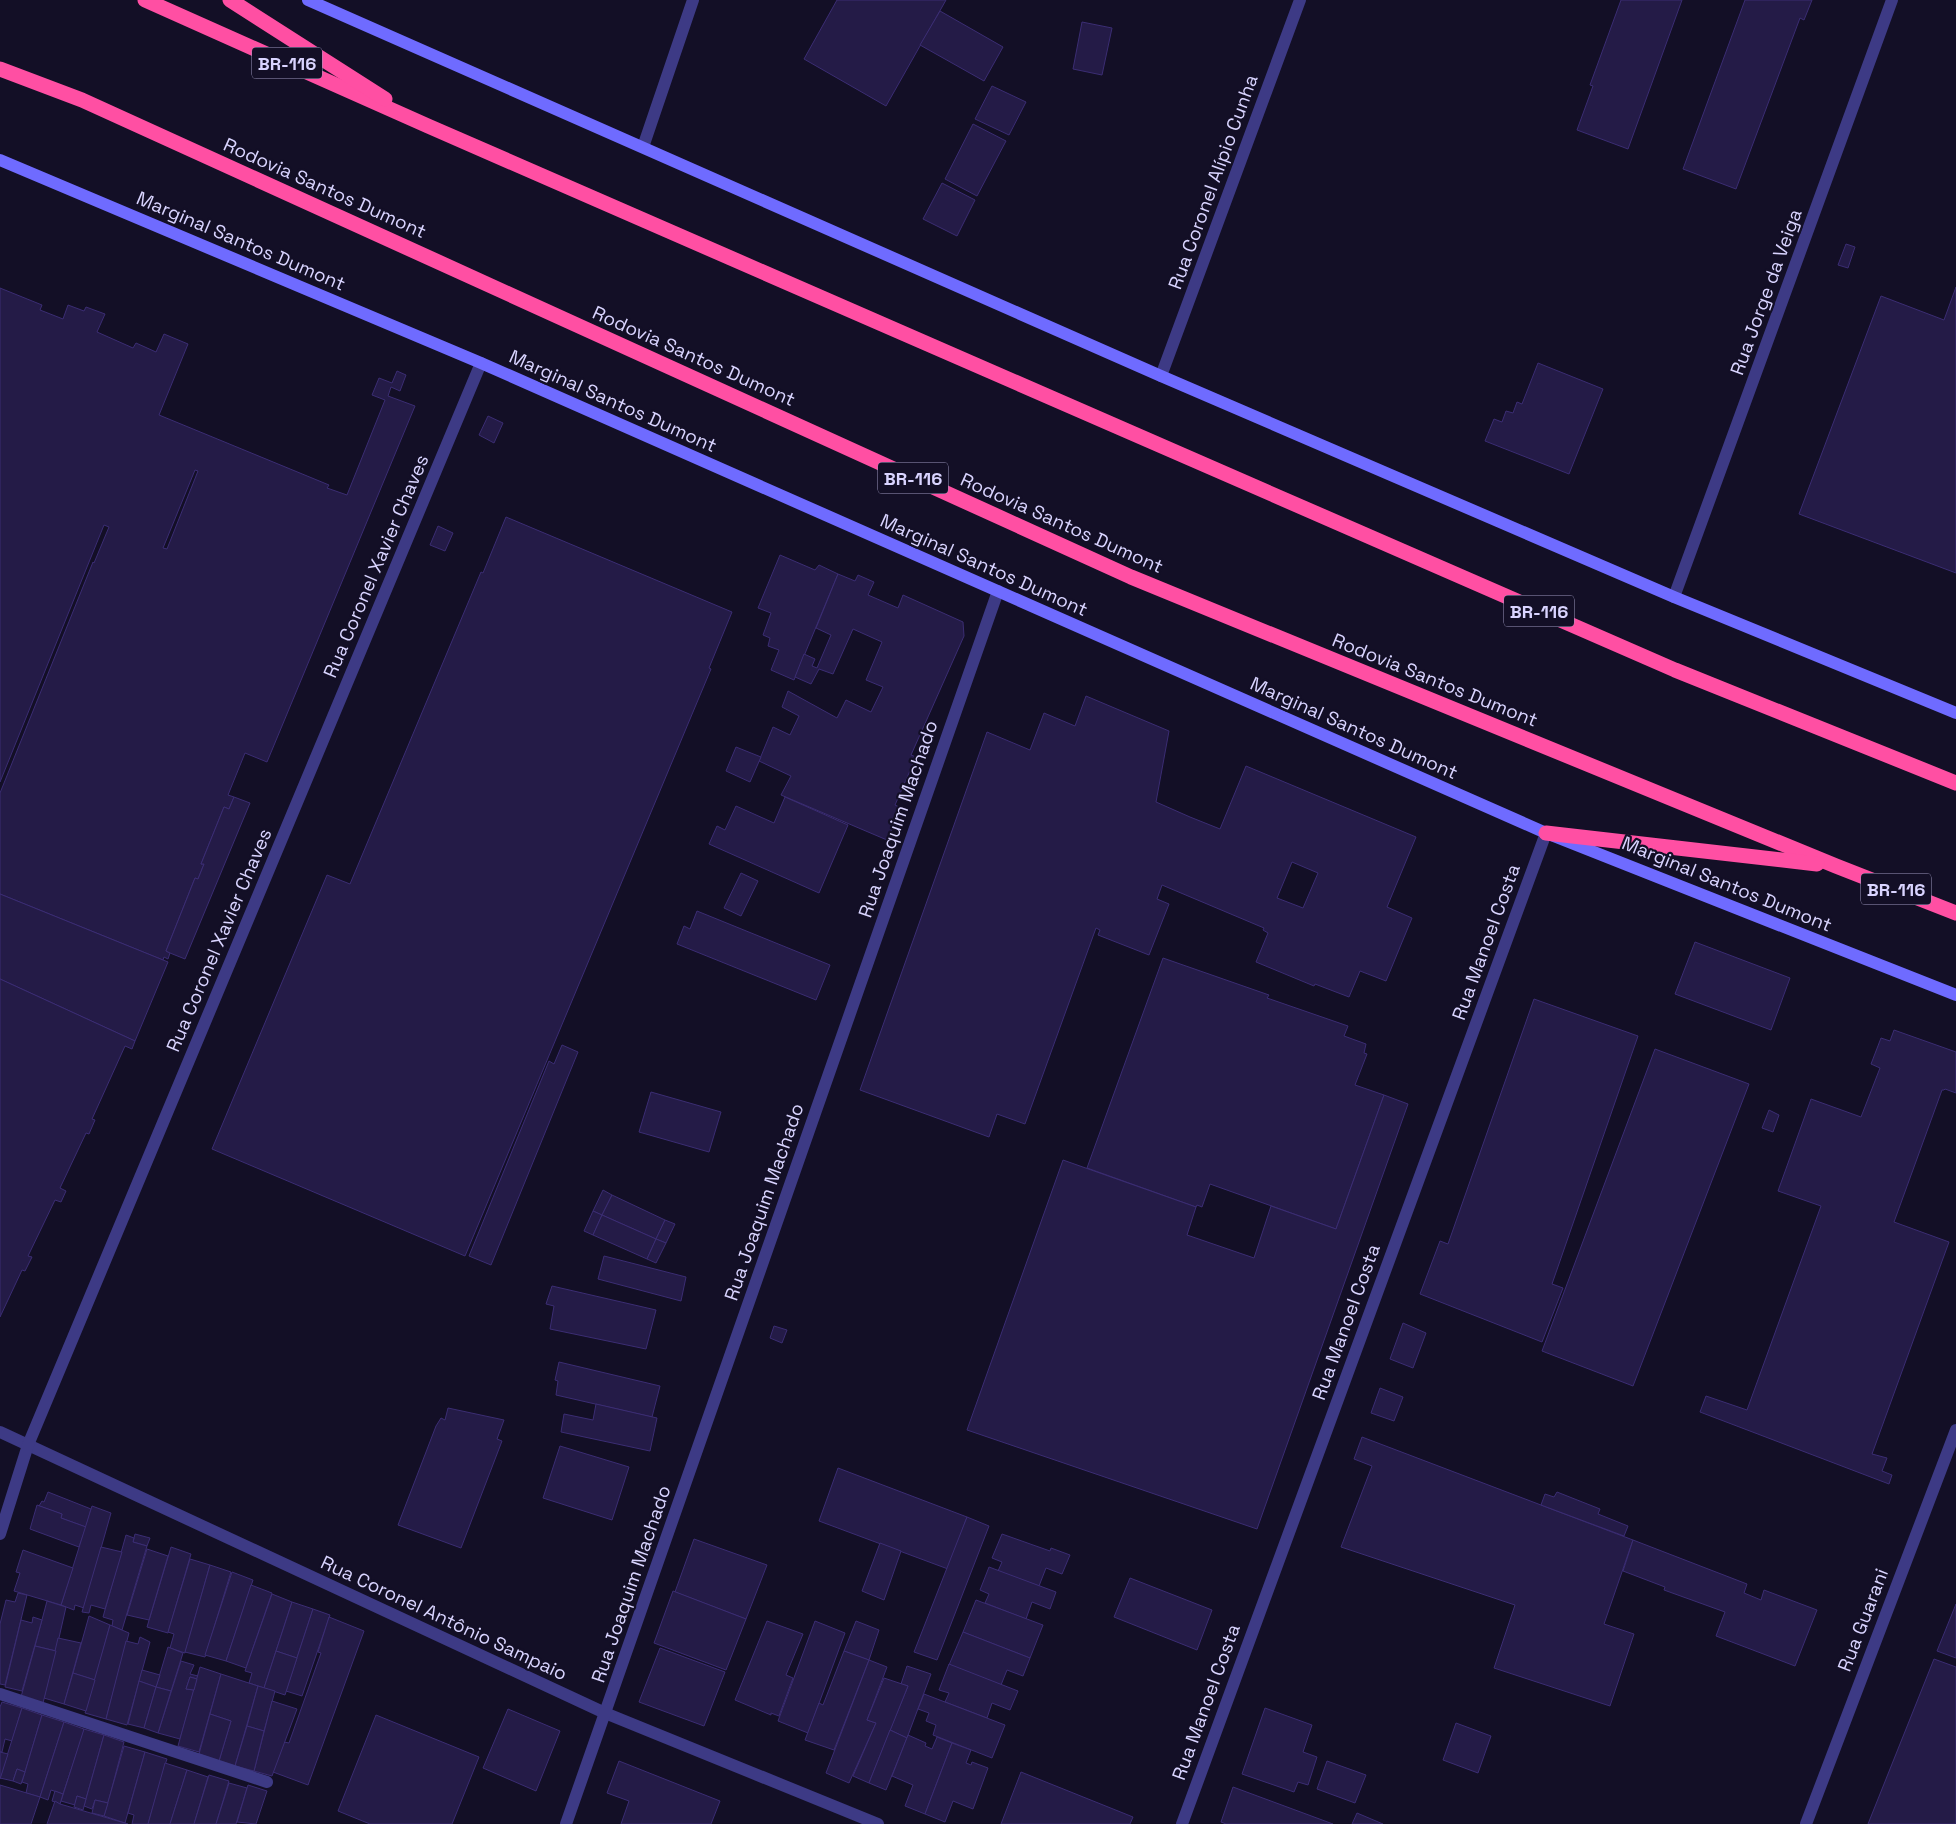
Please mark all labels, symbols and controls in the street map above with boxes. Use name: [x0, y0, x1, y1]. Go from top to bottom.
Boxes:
road number: BR-116: [252, 48, 322, 78]
street label: Rua Coronel Alípio Cunha: [1162, 71, 1264, 293]
street label: Rodovia Santos Dumont: [220, 132, 430, 244]
street label: Marginal Santos Dumont: [133, 186, 349, 296]
street label: Rua Jorge da Veiga: [1724, 205, 1808, 378]
street label: Rodovia Santos Dumont: [589, 300, 799, 412]
street label: Marginal Santos Dumont: [505, 344, 721, 458]
street label: Rua Coronel Xavier Chaves: [318, 450, 434, 682]
road number: BR-116: [878, 462, 948, 493]
street label: Rodovia Santos Dumont: [957, 467, 1167, 579]
street label: Marginal Santos Dumont: [876, 508, 1092, 622]
road number: BR-116: [1504, 596, 1574, 626]
street label: Rodovia Santos Dumont: [1329, 627, 1541, 733]
street label: Marginal Santos Dumont: [1246, 671, 1462, 785]
street label: Rua Joaquim Machado: [852, 717, 944, 921]
street label: Rua Coronel Xavier Chaves: [161, 824, 277, 1056]
street label: Marginal Santos Dumont: [1618, 830, 1836, 938]
street label: Rua Manoel Costa: [1446, 860, 1526, 1023]
road number: BR-116: [1861, 874, 1931, 904]
street label: Rua Joaquim Machado: [718, 1100, 810, 1304]
street label: Rua Manoel Costa: [1306, 1240, 1386, 1403]
street label: Rua Joaquim Machado: [585, 1482, 677, 1686]
street label: Rua Coronel Antônio Sampaio: [317, 1550, 571, 1686]
street label: Rua Guarani: [1832, 1565, 1894, 1675]
street label: Rua Manoel Costa: [1166, 1620, 1246, 1783]

